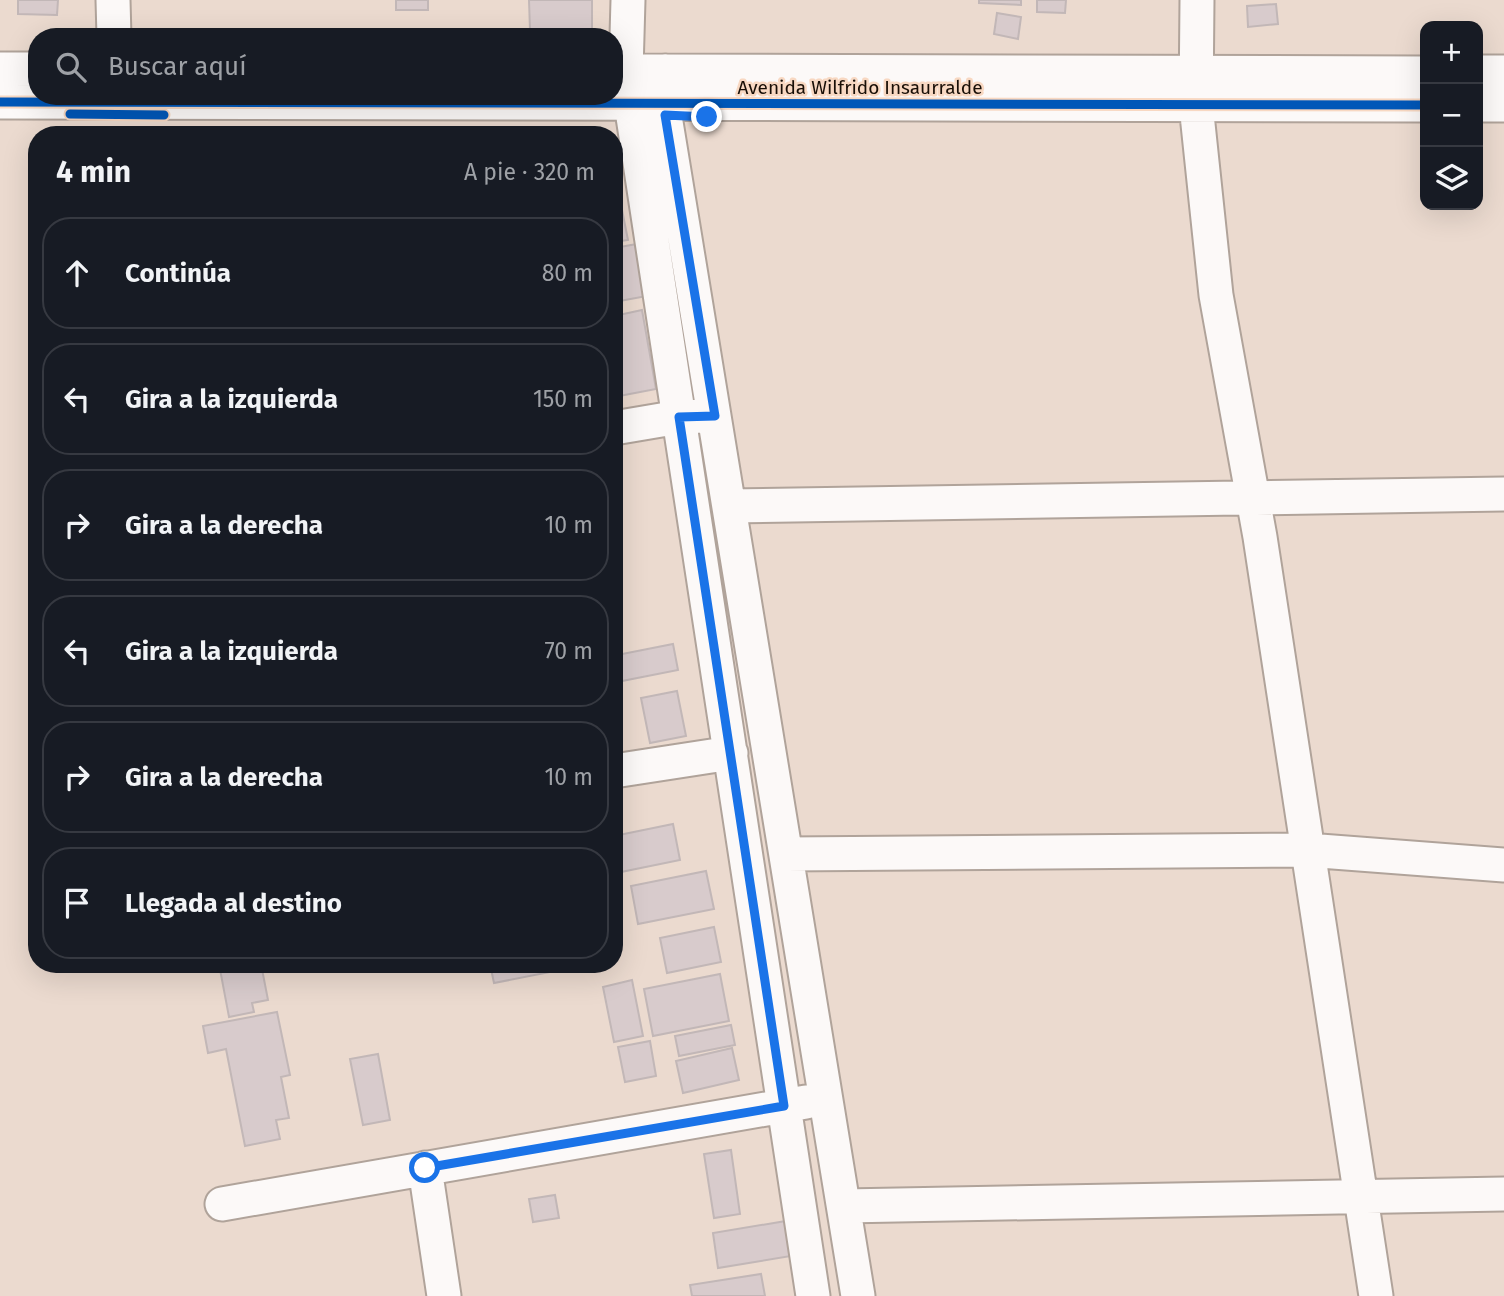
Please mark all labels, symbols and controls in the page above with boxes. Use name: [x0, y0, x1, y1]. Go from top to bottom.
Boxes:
map controls: [1420, 21, 1483, 210]
button: +: [1420, 21, 1483, 84]
search box: [28, 28, 623, 105]
icon: search: [52, 48, 90, 86]
text: Buscar aquí: [108, 51, 246, 82]
street label: Avenida Wilfrido Insaurralde: [737, 76, 983, 99]
button: −: [1420, 84, 1483, 147]
route end: [691, 101, 722, 132]
button: layers: [1420, 147, 1483, 210]
text: 4 min: [56, 154, 131, 190]
text: A pie · 320 m: [464, 158, 595, 186]
icon: ahead: [58, 254, 96, 292]
text: Continúa: [125, 258, 231, 289]
text: 80 m: [542, 259, 593, 287]
icon: left: [58, 380, 96, 418]
text: Gira a la izquierda: [125, 384, 338, 415]
text: 150 m: [533, 385, 593, 413]
icon: right: [58, 506, 96, 544]
text: Gira a la derecha: [125, 510, 323, 541]
text: 10 m: [544, 511, 593, 539]
icon: left: [58, 632, 96, 670]
text: Gira a la izquierda: [125, 636, 338, 667]
text: 70 m: [544, 637, 593, 665]
icon: right: [58, 758, 96, 796]
text: Gira a la derecha: [125, 762, 323, 793]
text: 10 m: [544, 763, 593, 791]
icon: arrive: [58, 884, 96, 922]
text: Llegada al destino: [125, 888, 342, 919]
route start: [409, 1152, 440, 1183]

